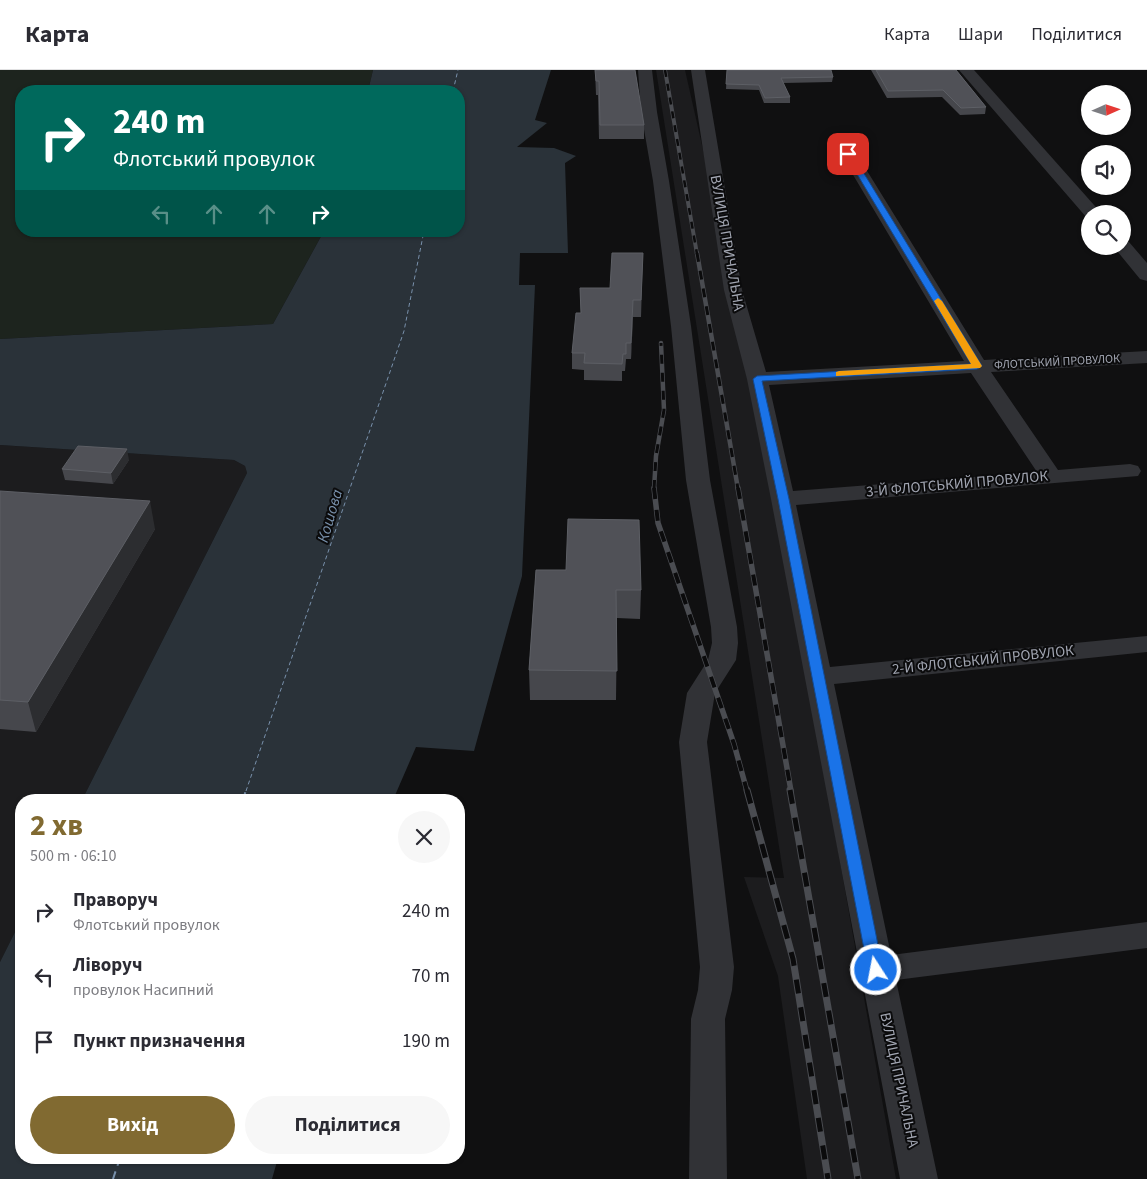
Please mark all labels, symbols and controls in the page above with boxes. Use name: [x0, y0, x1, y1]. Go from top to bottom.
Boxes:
text: Карта: [25, 17, 89, 52]
text: Карта: [884, 22, 930, 47]
text: Шари: [958, 22, 1003, 47]
text: Поділитися: [1031, 22, 1122, 47]
north arrow: [1081, 85, 1131, 135]
map controls: [1081, 85, 1131, 255]
text: 240 m: [113, 97, 205, 147]
icon: right: [30, 105, 95, 170]
pin: [827, 133, 869, 175]
icon: arrive: [834, 140, 862, 168]
text: Флотський провулок: [113, 143, 315, 175]
button: sound: [1081, 145, 1131, 195]
street label: ВУЛИЦЯ ПРИЧАЛЬНА: [705, 173, 749, 313]
icon: left: [147, 200, 175, 228]
icon: ahead: [200, 200, 228, 228]
icon: ahead: [253, 200, 281, 228]
icon: right: [306, 200, 334, 228]
button: search: [1081, 205, 1131, 255]
street label: ФЛОТСЬКИЙ ПРОВУЛОК: [994, 350, 1120, 374]
street label: 3-Й ФЛОТСЬКИЙ ПРОВУЛОК: [865, 466, 1049, 502]
water label: Кошова: [312, 487, 348, 545]
street label: 2-Й ФЛОТСЬКИЙ ПРОВУЛОК: [891, 640, 1075, 680]
text: 2 хв: [30, 804, 83, 847]
button: close: [398, 811, 450, 863]
text: 500 m · 06:10: [30, 845, 117, 867]
text: Праворуч: [73, 887, 158, 914]
icon: right: [30, 898, 58, 926]
text: 240 m: [402, 898, 450, 925]
text: Флотський провулок: [73, 914, 220, 936]
position arrow: [849, 943, 901, 995]
text: Ліворуч: [73, 952, 142, 979]
icon: left: [30, 963, 58, 991]
text: 70 m: [412, 963, 450, 990]
text: провулок Насипний: [73, 979, 214, 1001]
street label: ВУЛИЦЯ ПРИЧАЛЬНА: [874, 1011, 924, 1150]
icon: arrive: [30, 1028, 58, 1056]
text: Пункт призначення: [73, 1028, 245, 1055]
text: 190 m: [402, 1028, 450, 1055]
button: Вихід: [30, 1096, 235, 1154]
button: Поділитися: [245, 1096, 450, 1154]

